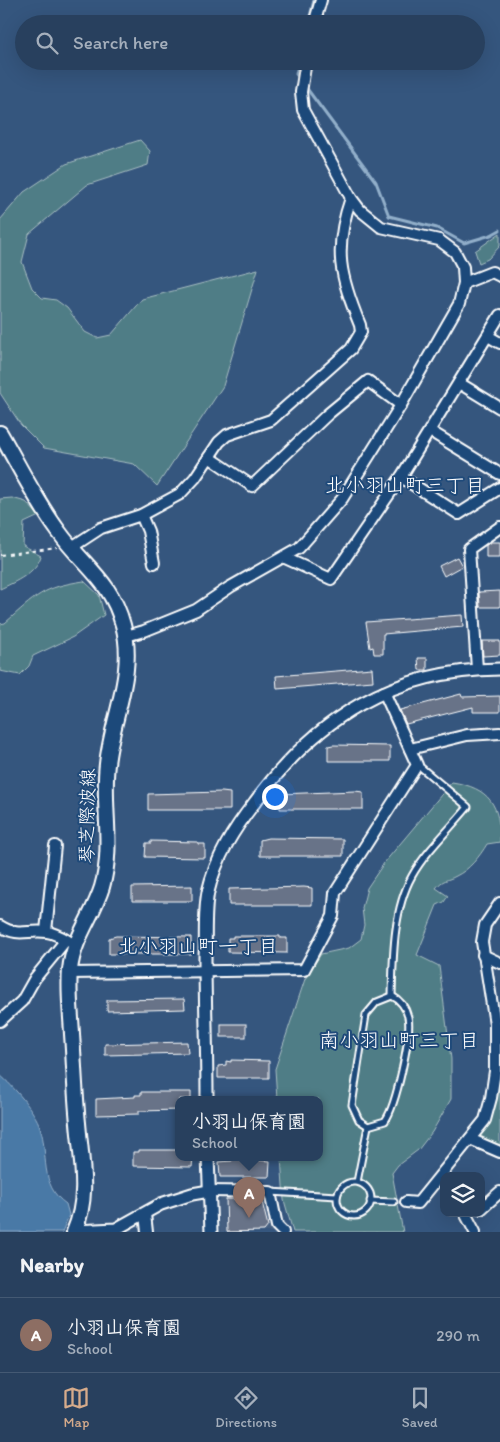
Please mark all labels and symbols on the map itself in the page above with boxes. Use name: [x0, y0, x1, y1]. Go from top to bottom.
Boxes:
district label: 北小羽山町三丁目: [325, 473, 485, 497]
street label: 琴芝際波線: [75, 768, 99, 864]
your location: [262, 784, 288, 810]
district label: 北小羽山町一丁目: [118, 934, 278, 958]
district label: 南小羽山町三丁目: [319, 1028, 479, 1052]
pin: A: [233, 1177, 265, 1218]

